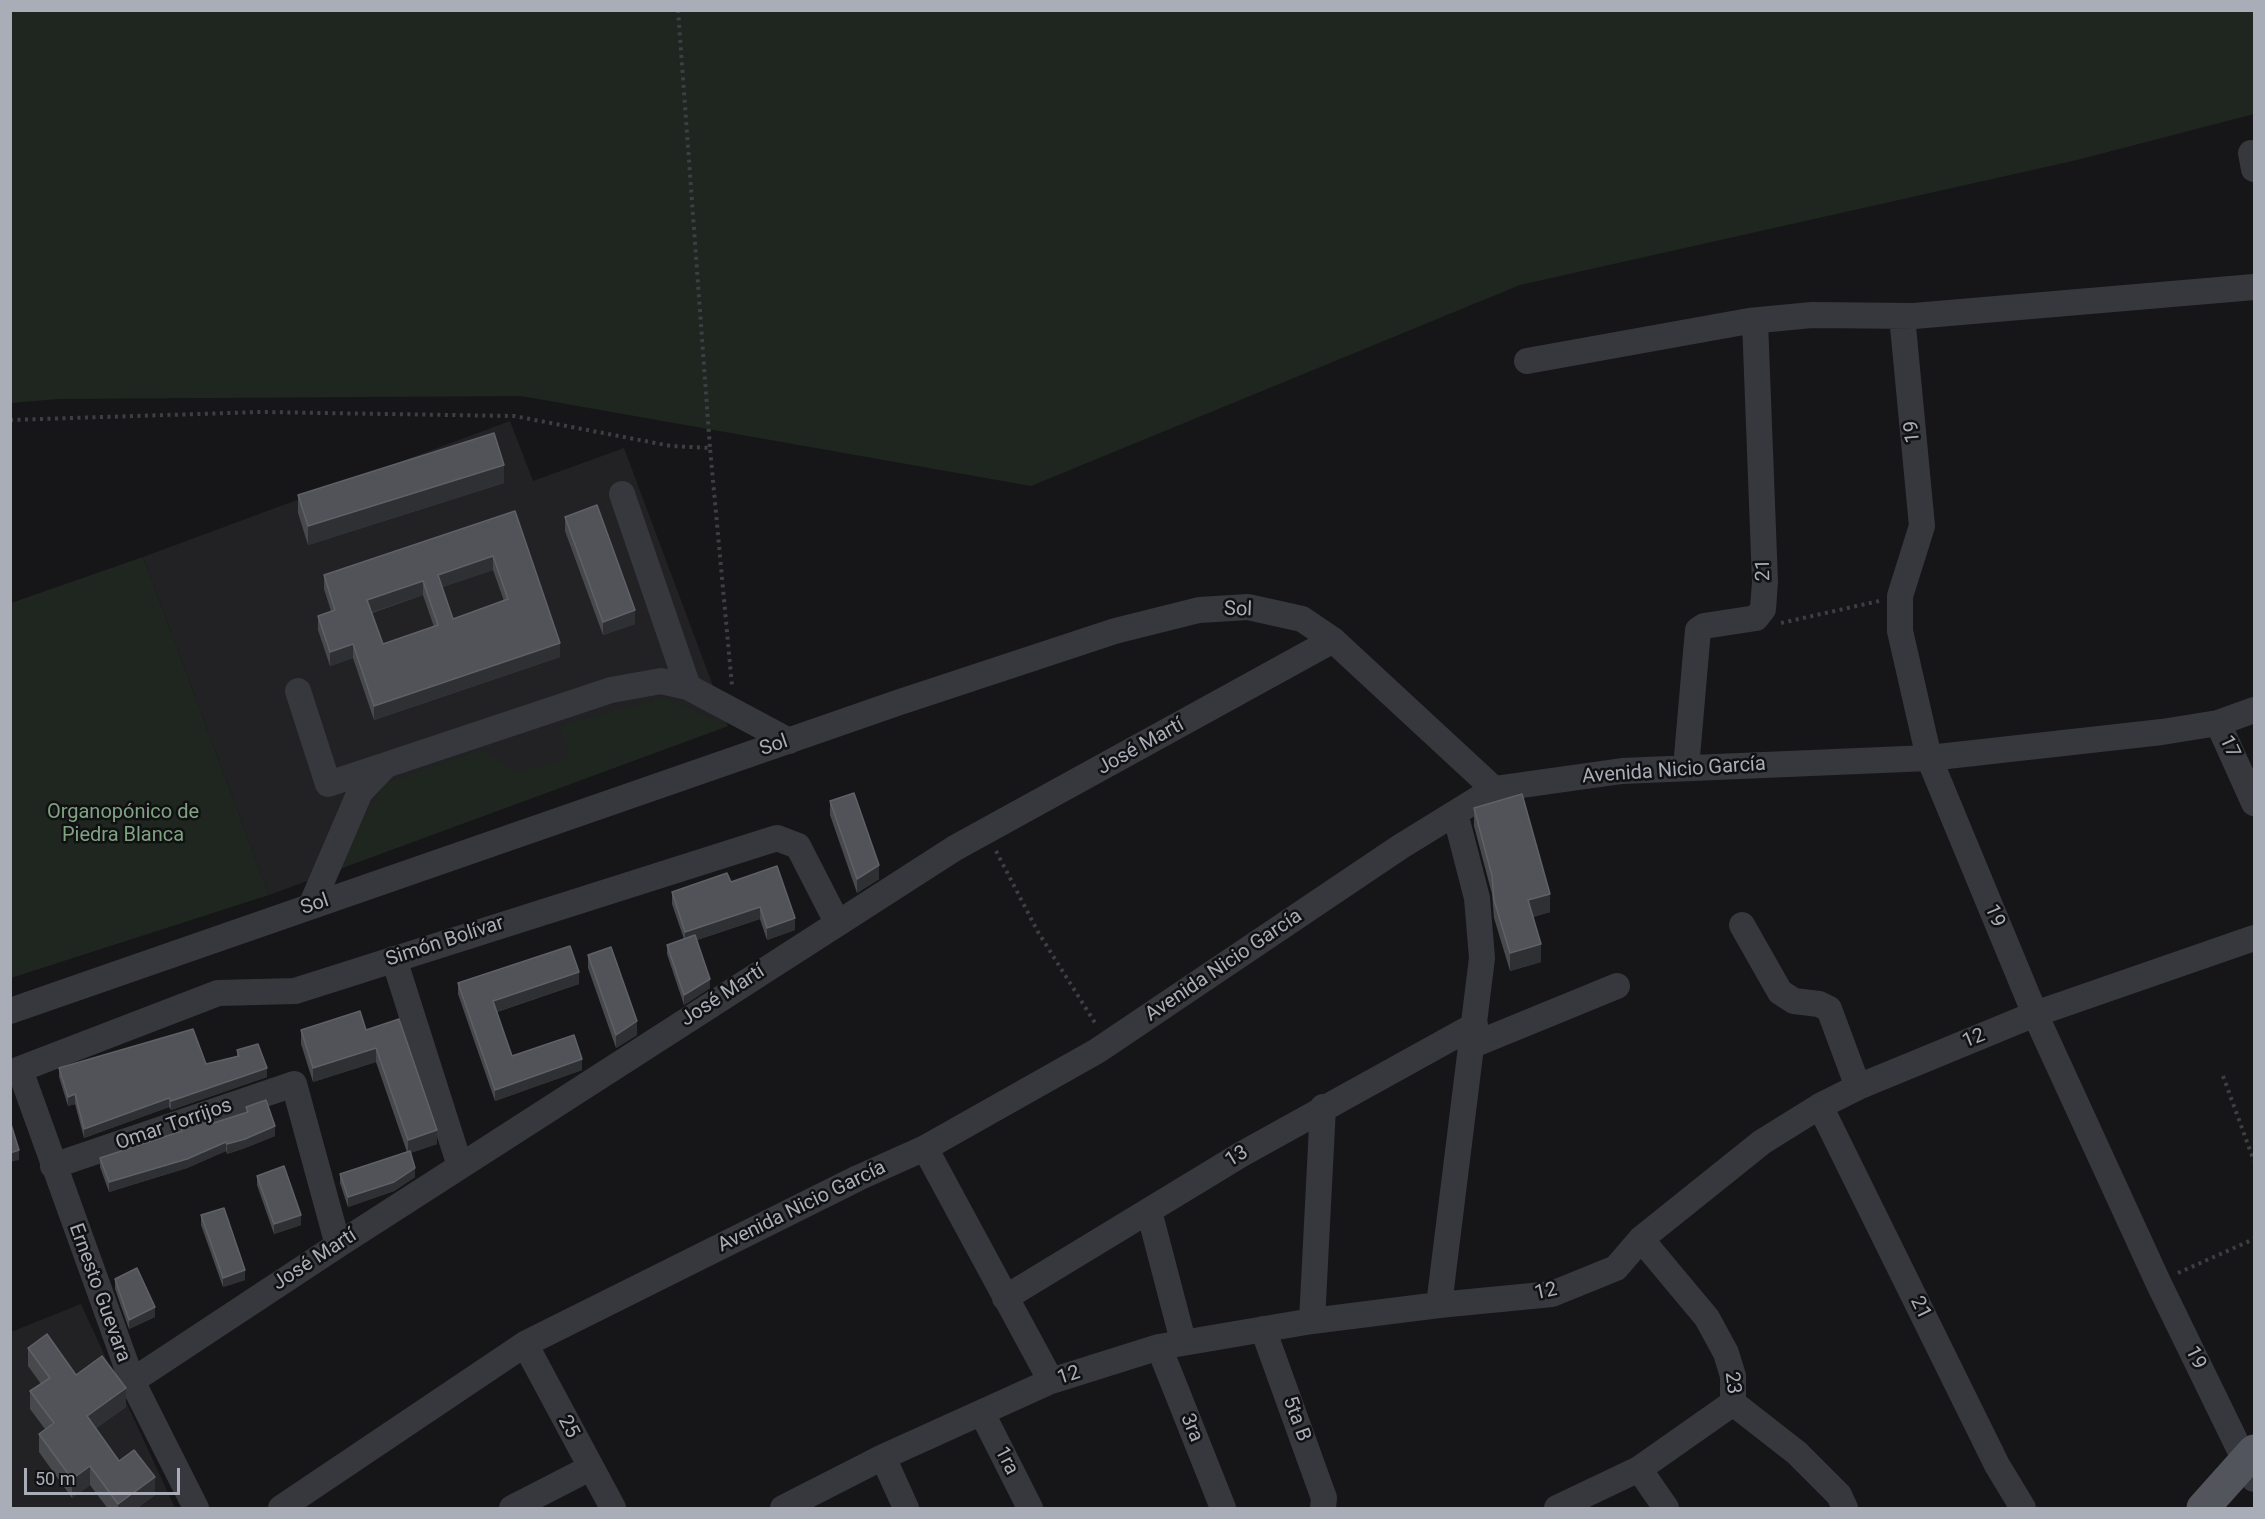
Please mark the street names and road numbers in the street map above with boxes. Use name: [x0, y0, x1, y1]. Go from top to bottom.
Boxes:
street label: 19: [1900, 420, 1926, 444]
street label: 21: [1752, 559, 1776, 581]
street label: Sol: [1224, 598, 1252, 622]
street label: José Martí: [1093, 713, 1189, 781]
street label: Sol: [757, 730, 791, 762]
street label: 17: [2213, 732, 2245, 762]
street label: Avenida Nicio García: [1581, 753, 1767, 789]
street label: Sol: [298, 889, 332, 921]
street label: 19: [1979, 901, 2009, 931]
street label: Avenida Nicio García: [1141, 905, 1307, 1027]
street label: Simón Bolívar: [383, 912, 507, 972]
street label: José Martí: [676, 960, 770, 1032]
street label: 12: [1959, 1024, 1989, 1054]
street label: Omar Torrijos: [113, 1094, 235, 1156]
street label: 13: [1221, 1141, 1253, 1173]
street label: Avenida Nicio García: [714, 1156, 890, 1258]
street label: Ernesto Guevara: [63, 1220, 135, 1366]
street label: José Martí: [268, 1224, 362, 1296]
street label: 12: [1533, 1278, 1559, 1306]
street label: 21: [1904, 1293, 1936, 1323]
street label: 19: [2179, 1343, 2211, 1373]
street label: 12: [1055, 1361, 1083, 1391]
street label: 23: [1719, 1370, 1745, 1396]
street label: 5ta B: [1277, 1393, 1315, 1445]
street label: 3ra: [1175, 1410, 1207, 1446]
street label: 25: [552, 1411, 584, 1443]
street label: 1ra: [989, 1443, 1023, 1479]

